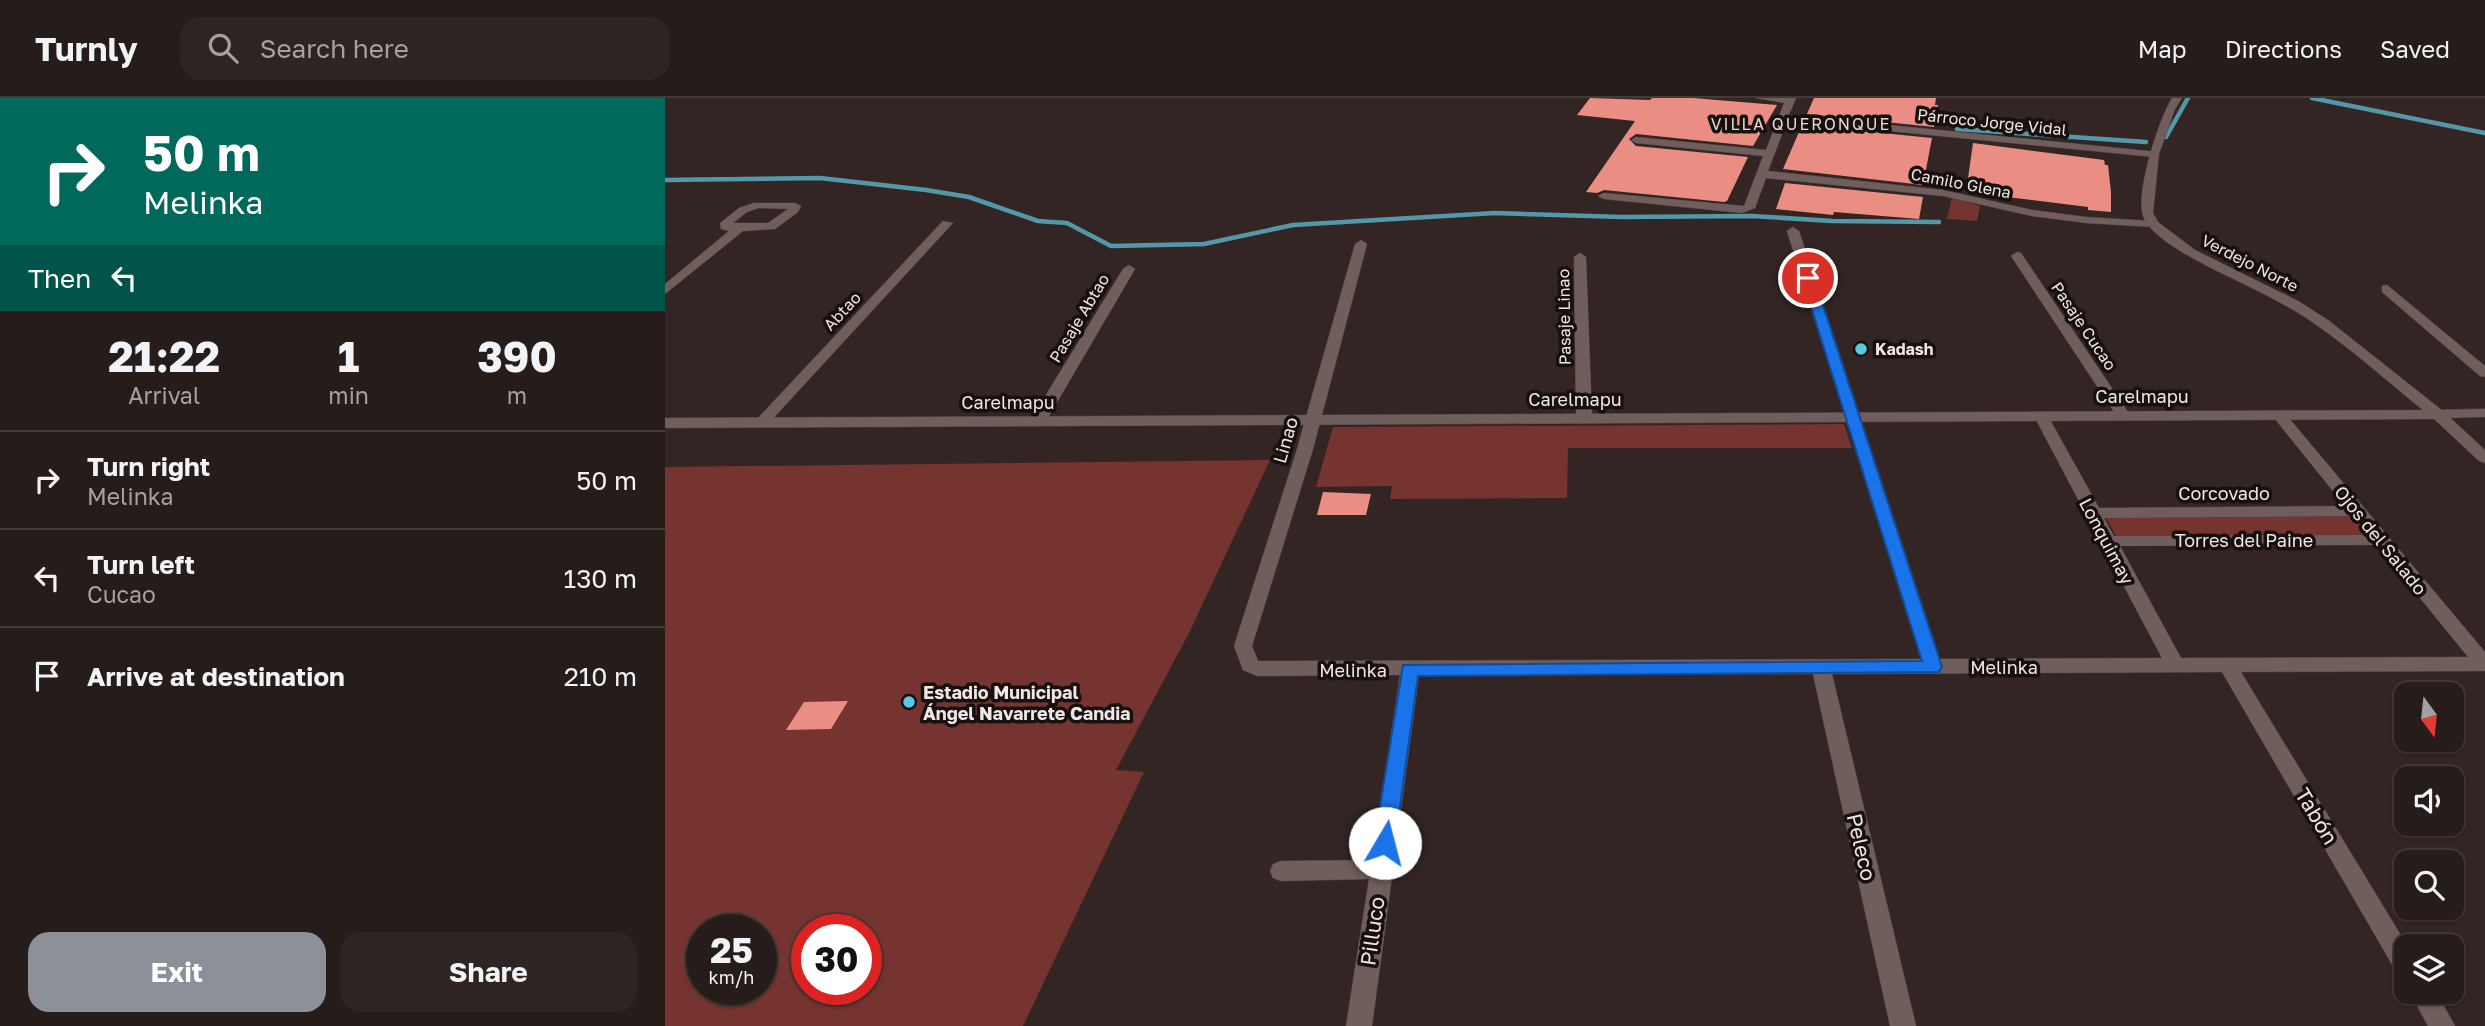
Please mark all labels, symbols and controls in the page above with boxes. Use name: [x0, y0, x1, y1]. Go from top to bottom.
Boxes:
search box: [180, 17, 670, 80]
text: Turnly: [35, 29, 138, 68]
icon: search: [204, 29, 242, 67]
text: Search here: [260, 33, 409, 64]
text: Map: [2138, 34, 2187, 63]
text: Directions: [2225, 34, 2342, 63]
text: Saved: [2380, 34, 2450, 63]
street label: Párroco Jorge Vidal: [1916, 104, 2068, 140]
district label: VILLA QUERONQUE: [1711, 114, 1891, 134]
text: 50 m: [143, 123, 260, 182]
icon: right: [28, 126, 119, 217]
street label: Camilo Glena: [1909, 164, 2013, 202]
text: Melinka: [143, 183, 263, 221]
street label: Verdejo Norte: [2198, 230, 2302, 296]
pin: [1778, 248, 1838, 308]
icon: left: [105, 259, 143, 297]
icon: arrive: [1789, 259, 1827, 297]
text: Then: [28, 263, 91, 294]
street label: Pasaje Linao: [1553, 269, 1575, 365]
street label: Pasaje Abtao: [1045, 270, 1113, 366]
street label: Pasaje Cucao: [2047, 278, 2121, 374]
street label: Abtao: [819, 288, 865, 334]
text: 21:22: [108, 331, 220, 381]
text: 1: [338, 331, 359, 381]
text: 390: [477, 331, 557, 381]
place label: Kadash: [1875, 339, 1933, 359]
marker: Kadash: [1853, 341, 1869, 357]
text: Arrival: [128, 381, 200, 409]
text: min: [328, 381, 369, 409]
text: m: [507, 381, 527, 409]
street label: Carelmapu: [2095, 385, 2189, 407]
street label: Carelmapu: [1528, 388, 1622, 410]
street label: Carelmapu: [961, 391, 1055, 413]
street label: Linao: [1268, 414, 1302, 466]
text: Turn right: [87, 451, 210, 482]
icon: right: [28, 461, 66, 499]
text: 50 m: [576, 465, 637, 496]
street label: Ojos del Salado: [2330, 481, 2432, 599]
text: Melinka: [87, 482, 174, 510]
street label: Corcovado: [2178, 482, 2270, 504]
street label: Lonquimay: [2075, 494, 2139, 588]
street label: Torres del Paine: [2175, 529, 2313, 551]
text: Turn left: [87, 549, 195, 580]
icon: left: [28, 559, 66, 597]
text: 130 m: [564, 563, 637, 594]
text: Cucao: [87, 580, 156, 608]
street label: Melinka: [1970, 656, 2038, 678]
icon: arrive: [28, 657, 66, 695]
street label: Melinka: [1319, 659, 1387, 681]
text: Arrive at destination: [87, 661, 345, 692]
text: 210 m: [564, 661, 637, 692]
place label: Estadio Municipal Ángel Navarrete Candia: [923, 681, 1131, 724]
north arrow: [2394, 682, 2464, 752]
map controls: [2394, 682, 2464, 1004]
marker: Estadio Municipal Ángel Navarrete Candia: [901, 694, 917, 710]
button: sound: [2394, 766, 2464, 836]
street label: Tabón: [2290, 783, 2344, 849]
position arrow: [1348, 806, 1422, 880]
street label: Peleco: [1842, 811, 1882, 883]
button: search: [2394, 850, 2464, 920]
street label: Pilluco: [1354, 895, 1390, 967]
speed limit sign: 30: [791, 914, 882, 1005]
text: 25: [710, 929, 753, 971]
button: Exit: [28, 932, 326, 1012]
button: Share: [340, 932, 637, 1012]
button: layers: [2394, 934, 2464, 1004]
text: km/h: [709, 966, 754, 988]

